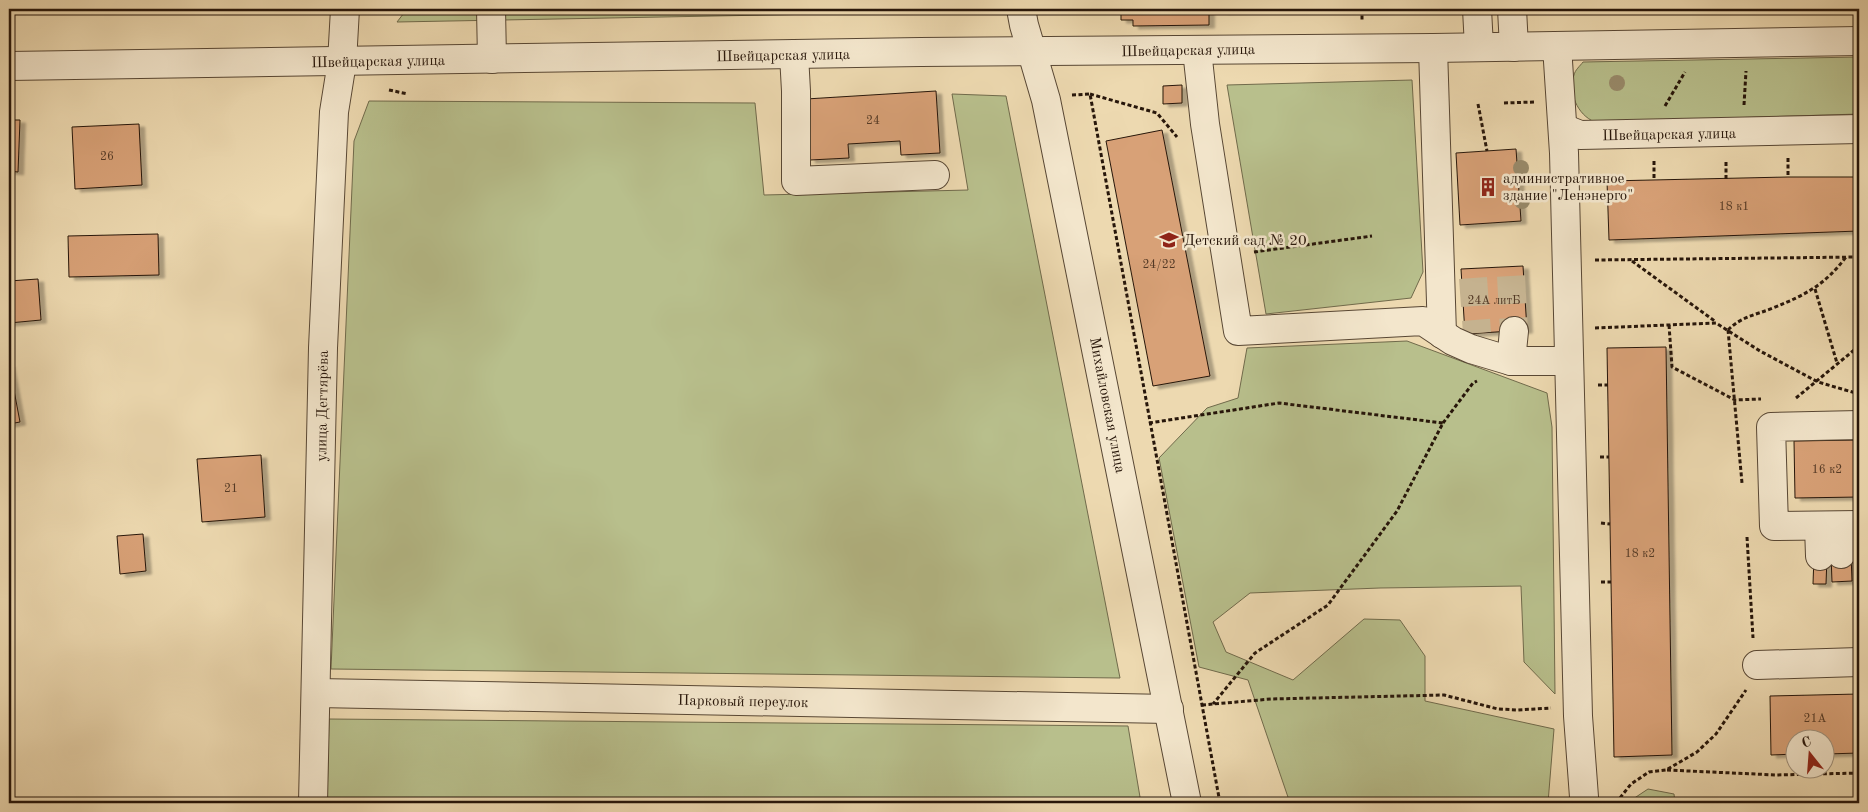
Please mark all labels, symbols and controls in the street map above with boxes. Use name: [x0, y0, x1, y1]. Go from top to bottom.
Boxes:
street label: Швейцарская улица: [1121, 43, 1256, 60]
street label: Швейцарская улица: [716, 48, 851, 65]
street label: Швейцарская улица: [311, 54, 446, 71]
house number: 24: [866, 115, 880, 127]
street label: Швейцарская улица: [1602, 127, 1737, 144]
house number: 26: [100, 151, 114, 163]
place label: административное здание "Ленэнерго": [1503, 172, 1633, 204]
building icon: административное здание "Ленэнерго": [1477, 176, 1499, 198]
house number: 18 к1: [1719, 201, 1749, 213]
school or university icon: Детский сад № 20: [1158, 229, 1180, 251]
place label: Детский сад № 20: [1184, 234, 1307, 249]
house number: 24/22: [1142, 259, 1176, 271]
house number: 24А литБ: [1467, 295, 1521, 307]
street label: Михайловская улица: [1086, 336, 1127, 475]
street label: улица Дегтярёва: [315, 350, 332, 462]
house number: 16 к2: [1812, 464, 1842, 476]
house number: 21: [224, 483, 238, 495]
house number: 18 к2: [1625, 548, 1655, 560]
street label: Парковый переулок: [677, 694, 809, 711]
house number: 21А: [1803, 713, 1827, 725]
north arrow: [1786, 730, 1836, 780]
text: С: [1800, 734, 1813, 751]

